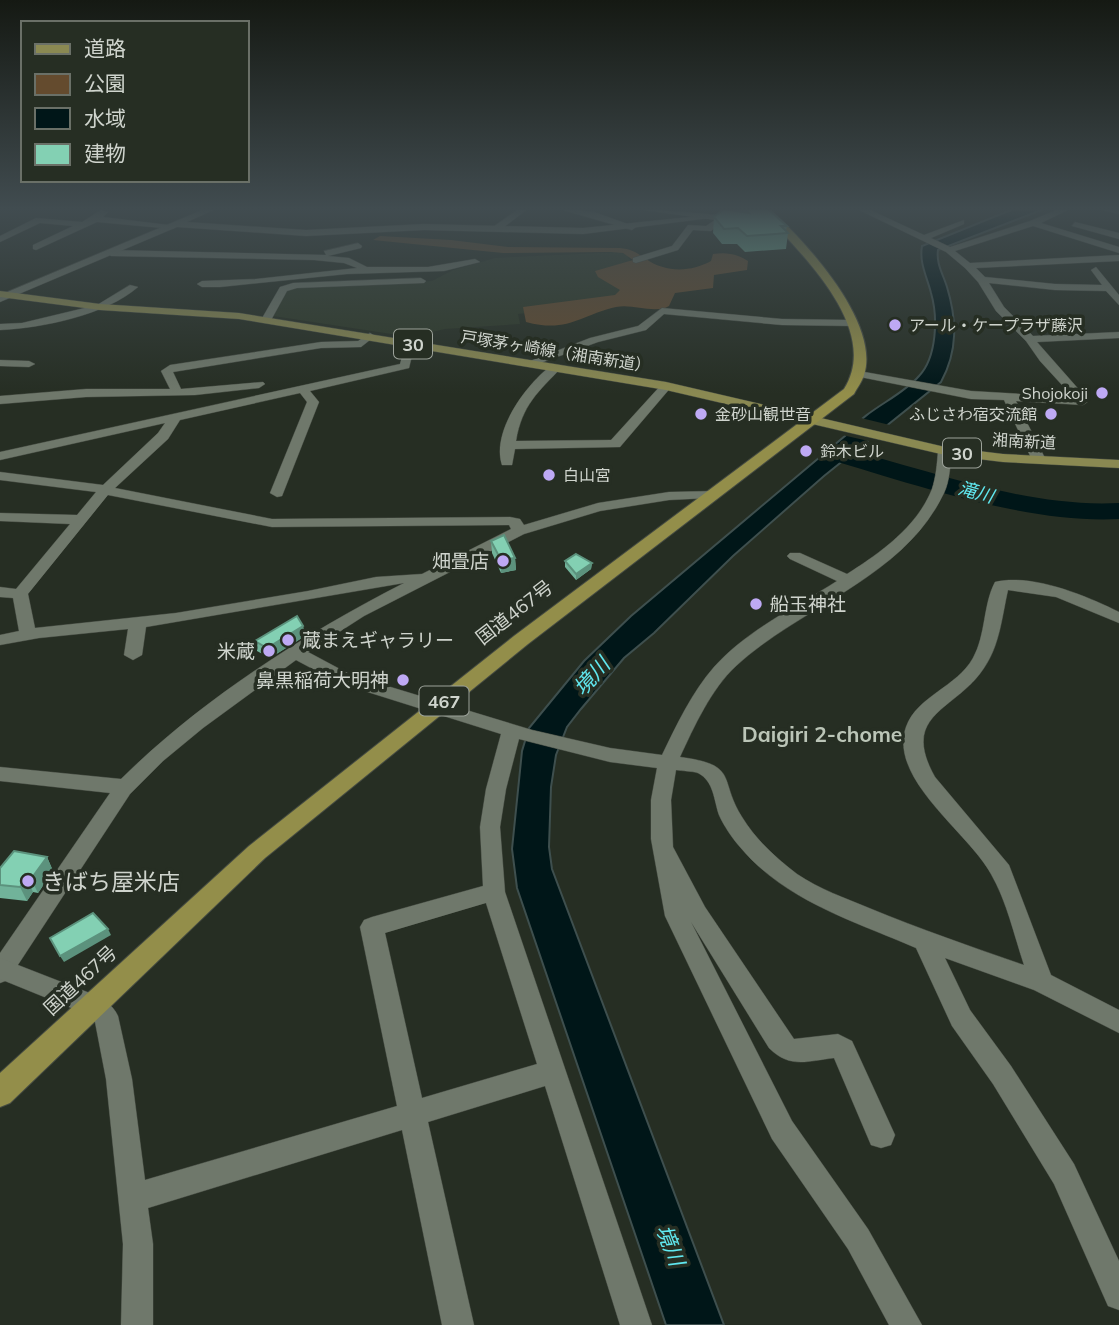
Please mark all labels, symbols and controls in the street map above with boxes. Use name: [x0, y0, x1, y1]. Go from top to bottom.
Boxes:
legend: [21, 21, 248, 182]
text: 道路: [84, 35, 126, 61]
text: 公園: [84, 70, 126, 96]
text: 水域: [84, 105, 126, 131]
text: 建物: [84, 140, 126, 166]
place label: アール・ケープラザ藤沢: [909, 315, 1083, 335]
marker: アール・ケープラザ藤沢: [887, 317, 903, 333]
street label: 戸塚茅ヶ崎線（湘南新道）: [460, 326, 652, 376]
road number: 30: [394, 330, 432, 358]
place label: Shojokoji: [1022, 383, 1088, 403]
marker: Shojokoji: [1094, 385, 1110, 401]
place label: 金砂山観世音: [715, 404, 811, 424]
place label: ふじさわ宿交流館: [909, 404, 1037, 424]
marker: 金砂山観世音: [693, 406, 709, 422]
marker: ふじさわ宿交流館: [1043, 406, 1059, 422]
street label: 湘南新道: [992, 429, 1056, 453]
road number: 30: [943, 438, 981, 467]
place label: 鈴木ビル: [820, 441, 884, 461]
marker: 鈴木ビル: [798, 443, 814, 459]
place label: 白山宮: [563, 465, 611, 485]
marker: 白山宮: [541, 467, 557, 483]
water label: 滝川: [956, 476, 998, 508]
place label: 畑畳店: [432, 549, 489, 573]
marker: 畑畳店: [495, 553, 511, 569]
street label: 国道467号: [471, 574, 557, 650]
place label: 船玉神社: [770, 592, 846, 616]
marker: 船玉神社: [748, 596, 764, 612]
place label: 蔵まえギャラリー: [302, 628, 454, 652]
marker: 蔵まえギャラリー: [280, 632, 296, 648]
place label: 米蔵: [217, 639, 255, 663]
marker: 米蔵: [261, 643, 277, 659]
water label: 境川: [567, 650, 616, 700]
place label: 鼻黒稲荷大明神: [256, 668, 389, 692]
marker: 鼻黒稲荷大明神: [395, 672, 411, 688]
road number: 467: [420, 686, 468, 716]
district label: Daigiri 2-chome: [742, 721, 902, 747]
place label: きばち屋米店: [42, 867, 180, 896]
marker: きばち屋米店: [20, 873, 36, 889]
street label: 国道467号: [38, 940, 122, 1020]
water label: 境川: [651, 1221, 691, 1271]

